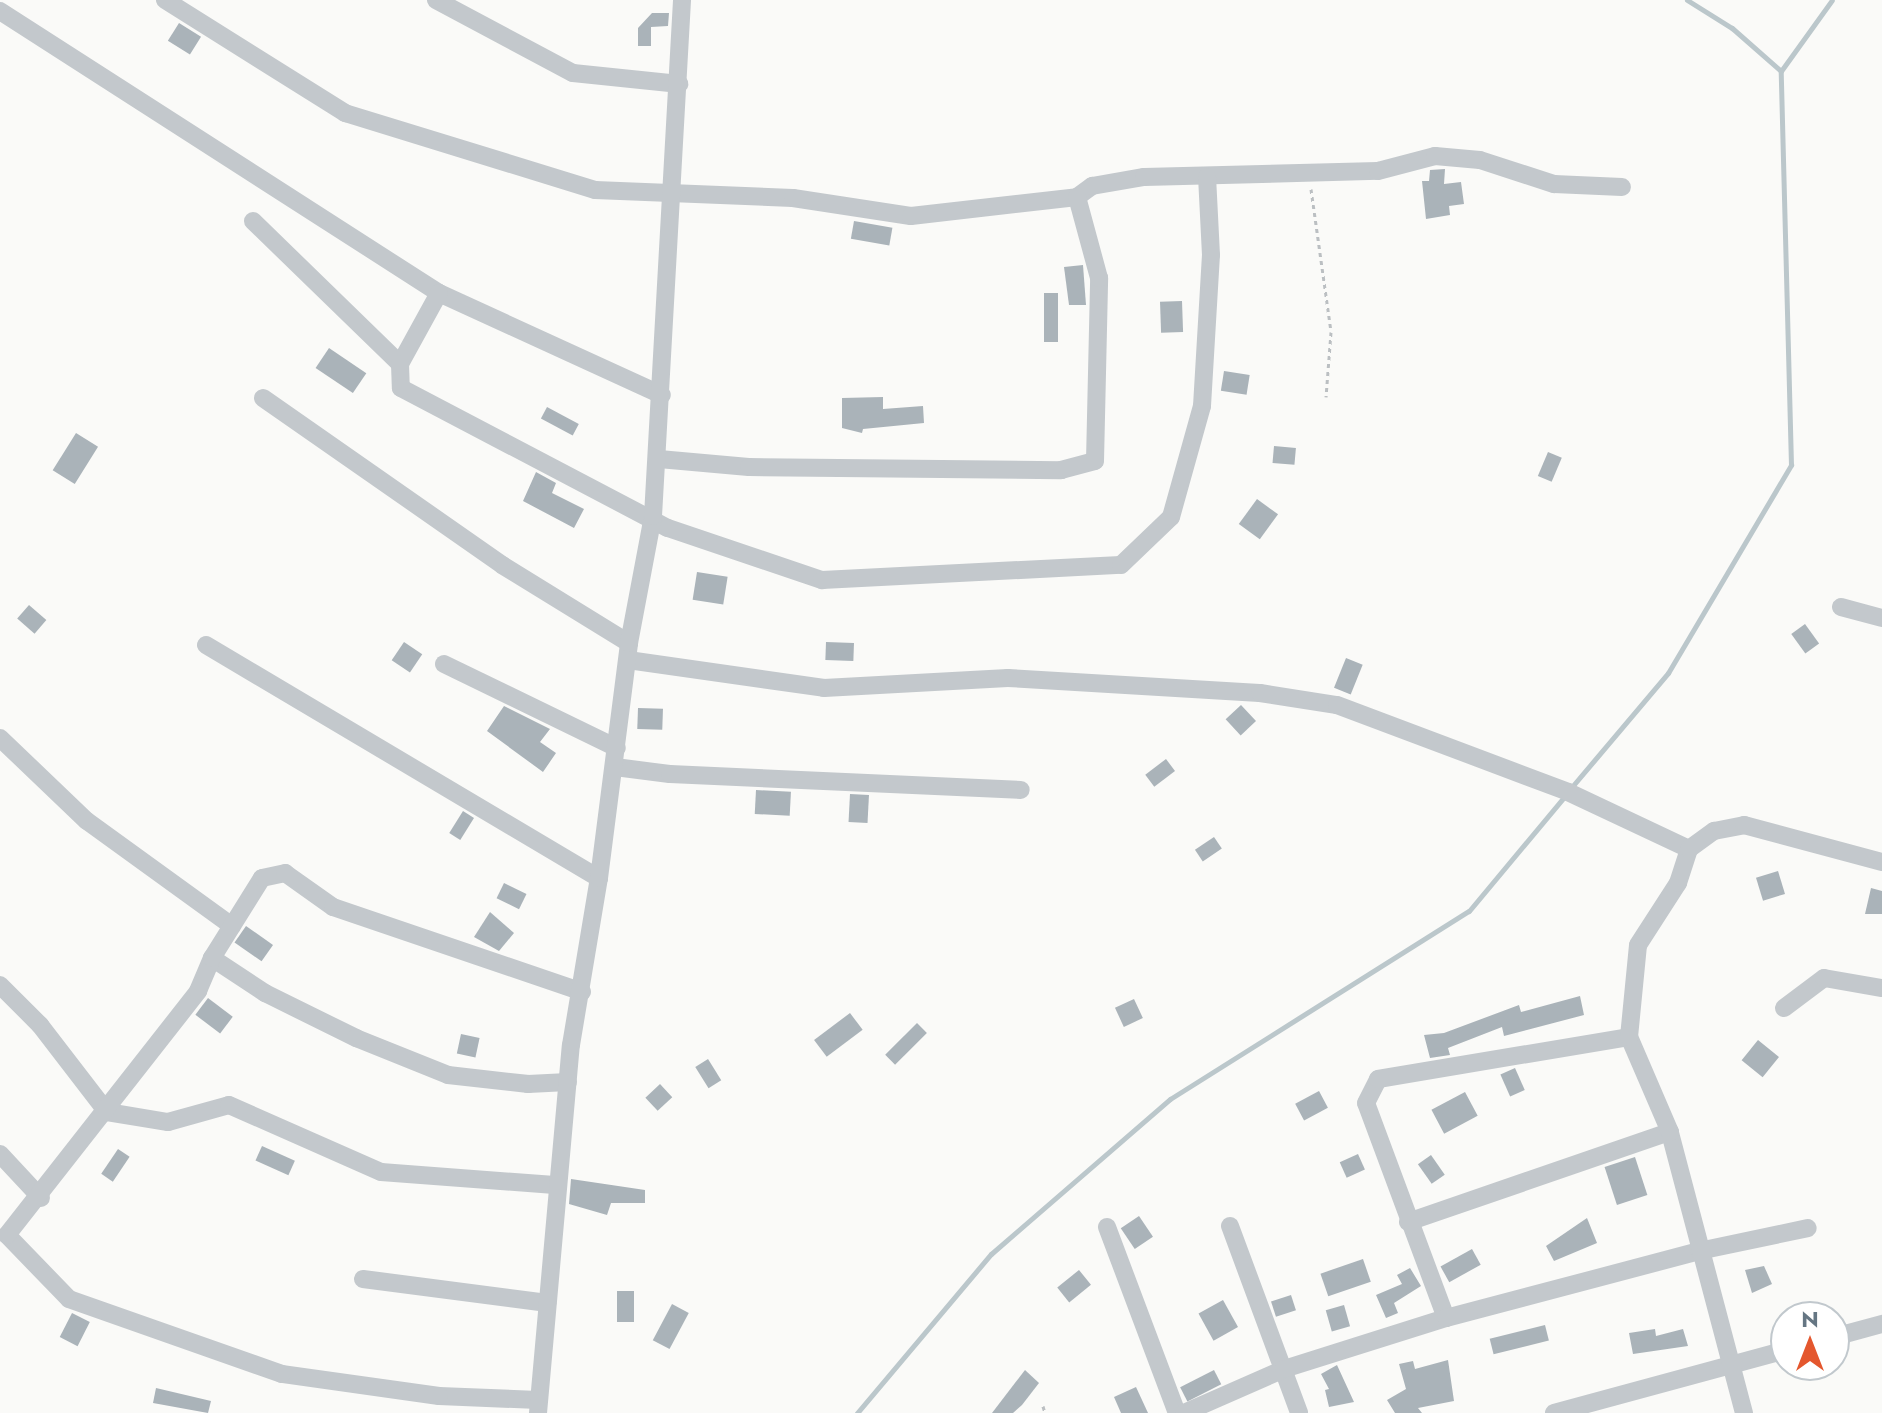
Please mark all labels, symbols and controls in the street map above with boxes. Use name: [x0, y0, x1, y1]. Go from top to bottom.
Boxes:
north arrow: [1770, 1301, 1850, 1381]
text: N: [1801, 1303, 1819, 1335]

